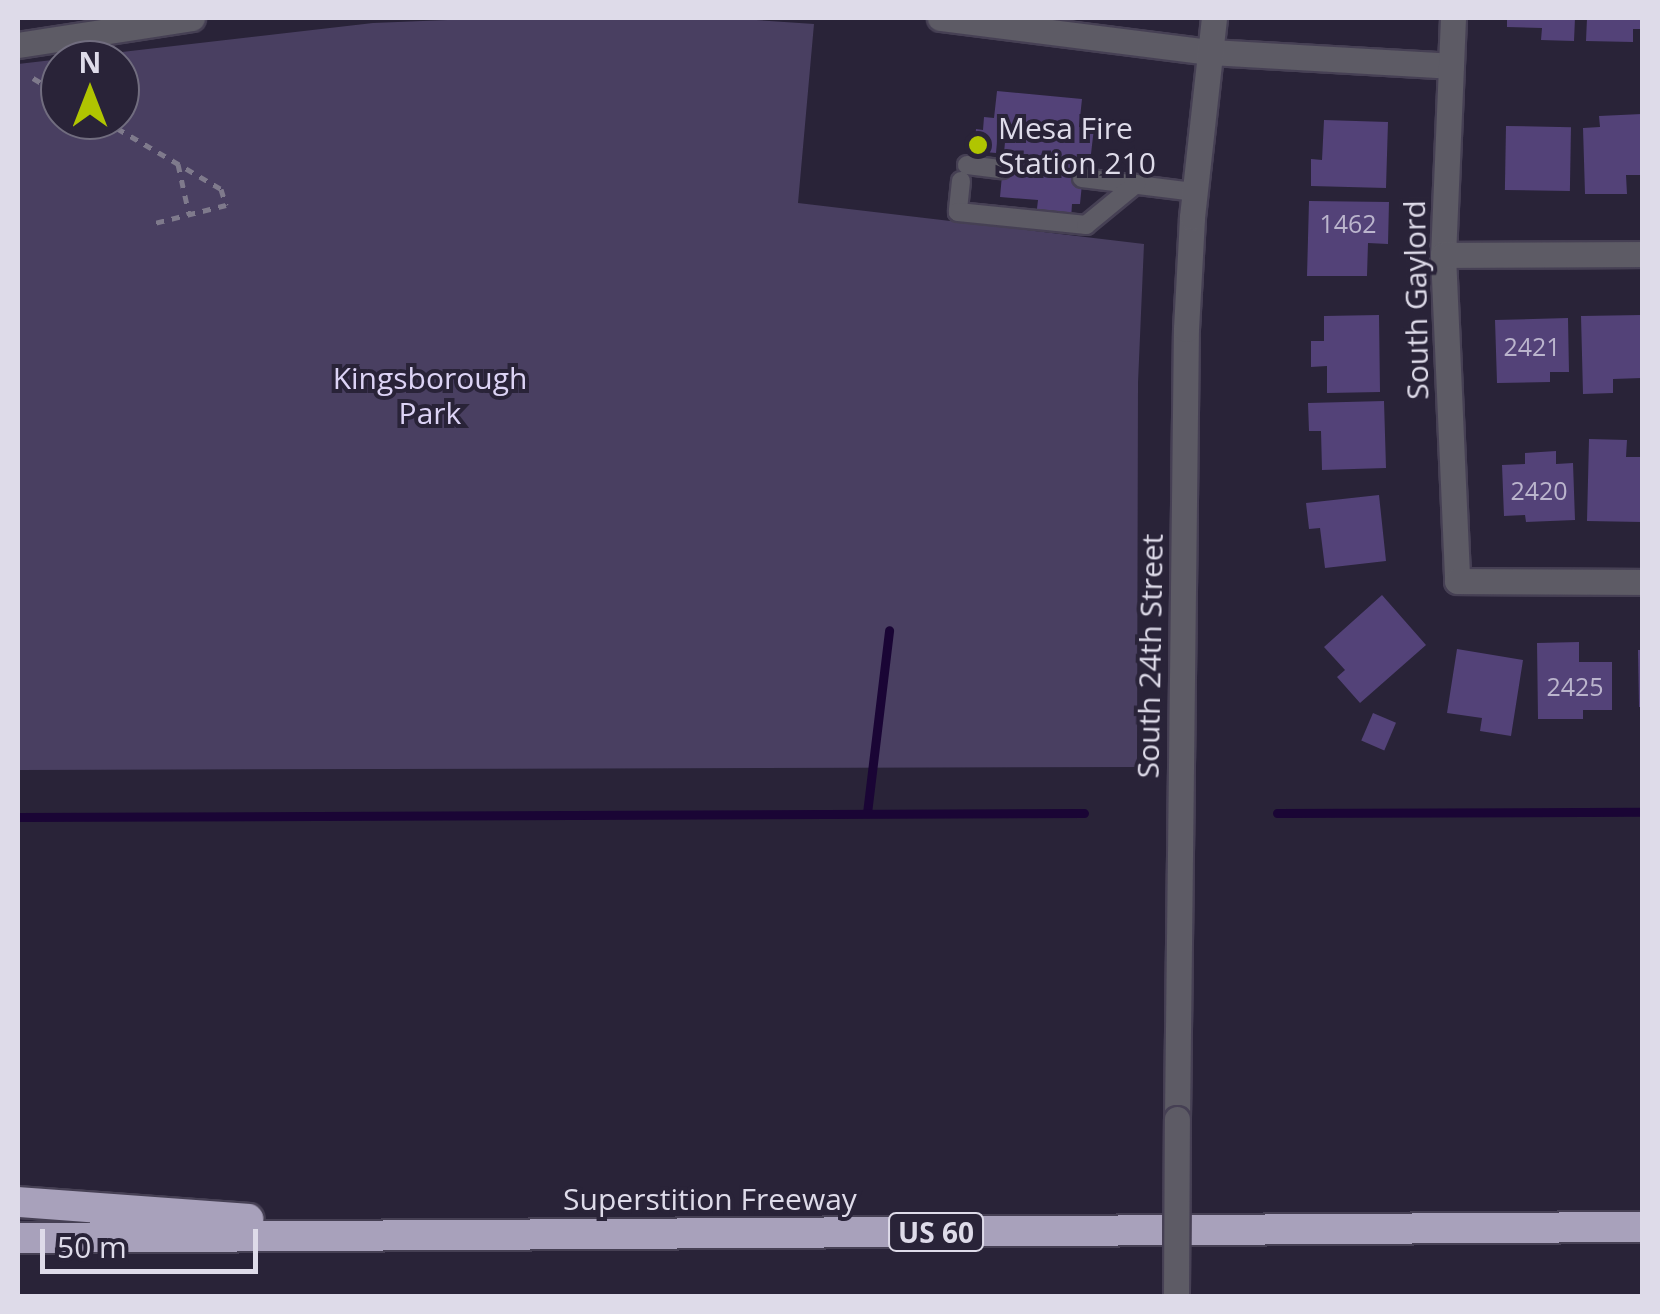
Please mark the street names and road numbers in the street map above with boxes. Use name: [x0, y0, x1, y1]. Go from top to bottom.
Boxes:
street label: South Gaylord: [1396, 200, 1436, 400]
street label: South 24th Street: [1130, 533, 1170, 779]
street label: Superstition Freeway: [563, 1181, 857, 1217]
road number: US 60: [886, 1209, 986, 1255]

